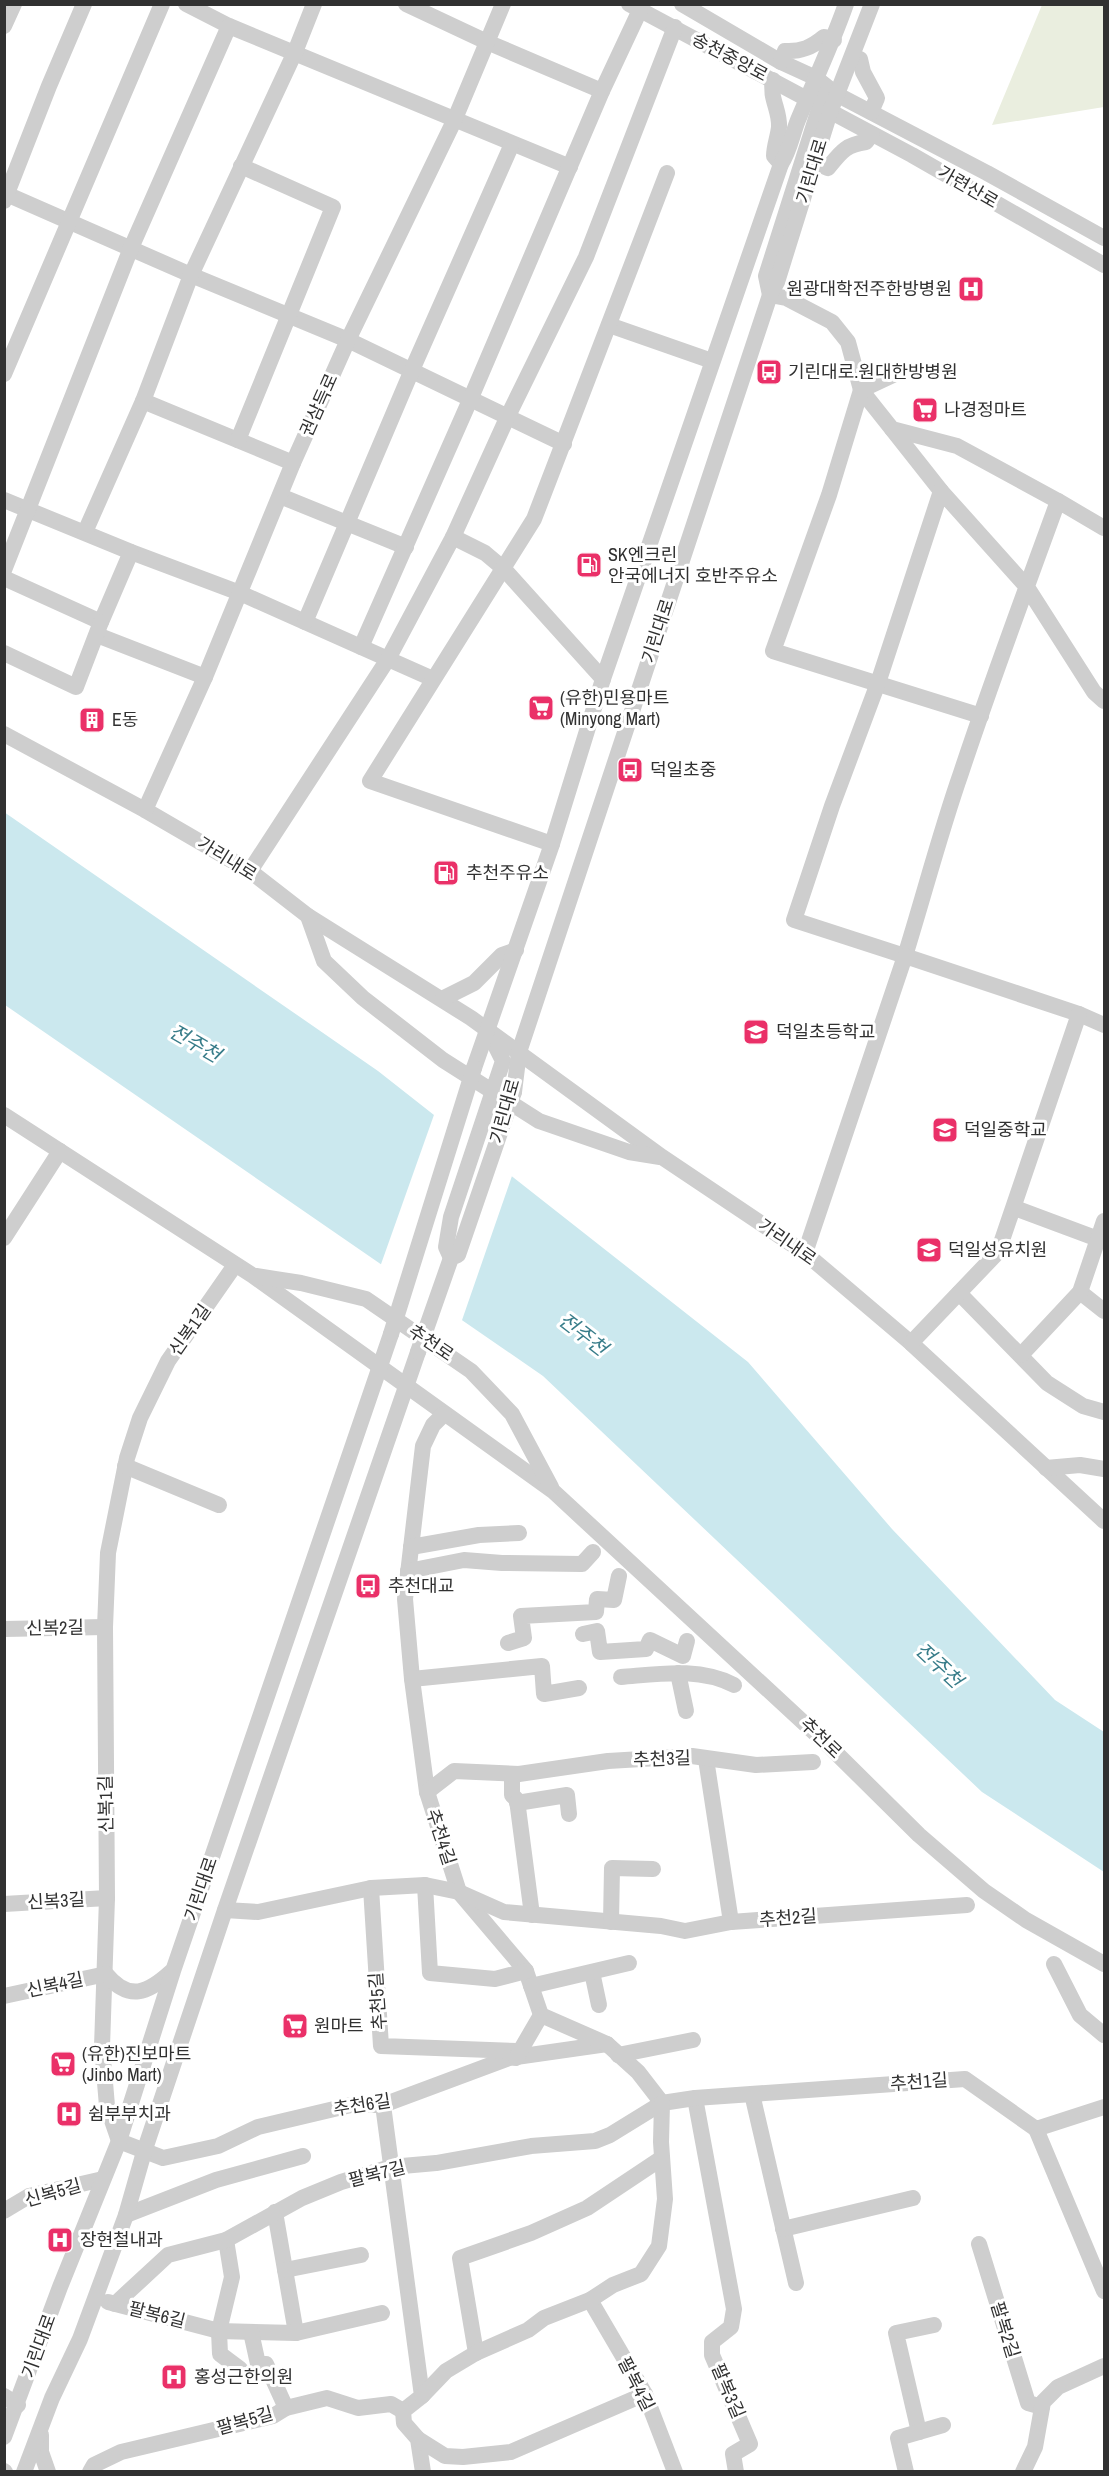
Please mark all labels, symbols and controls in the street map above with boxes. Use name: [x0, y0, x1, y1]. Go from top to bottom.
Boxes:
street label: 송천중앙로: [688, 26, 773, 87]
street label: 기린대로: [790, 136, 833, 206]
street label: 가련산로: [933, 159, 1003, 214]
hospital icon: 원광대학전주한방병원: [956, 274, 986, 304]
place label: 원광대학전주한방병원: [786, 276, 952, 301]
bus stop icon: 기린대로.원대한방병원: [754, 357, 784, 387]
place label: 기린대로.원대한방병원: [788, 359, 958, 384]
street label: 권삼득로: [294, 369, 343, 440]
supermarket icon: 나경정마트: [910, 395, 940, 425]
place label: 나경정마트: [944, 397, 1027, 422]
place label: SK엔크린 안국에너지 호반주유소: [608, 542, 778, 588]
fuel station icon: SK엔크린 안국에너지 호반주유소: [574, 550, 604, 580]
street label: 기린대로: [635, 595, 680, 666]
place label: (유한)민용마트 (Minyong Mart): [560, 685, 669, 731]
supermarket icon: (유한)민용마트 (Minyong Mart): [526, 693, 556, 723]
building icon: E동: [77, 705, 107, 735]
place label: E동: [112, 707, 138, 732]
bus stop icon: 덕일초중: [615, 755, 645, 785]
place label: 덕일초중: [650, 757, 716, 782]
street label: 가리내로: [193, 830, 262, 887]
fuel station icon: 추천주유소: [431, 858, 461, 888]
place label: 추천주유소: [466, 860, 549, 885]
water label: 전주천: [165, 1017, 228, 1069]
school or university icon: 덕일초등학교: [741, 1017, 771, 1047]
place label: 덕일초등학교: [776, 1019, 875, 1044]
street label: 기린대로: [483, 1076, 526, 1146]
school or university icon: 덕일중학교: [930, 1115, 960, 1145]
place label: 덕일중학교: [964, 1117, 1047, 1142]
street label: 가리내로: [753, 1212, 822, 1271]
school or university icon: 덕일성유치원: [914, 1235, 944, 1265]
place label: 덕일성유치원: [948, 1237, 1047, 1262]
street label: 신복1길: [163, 1299, 216, 1361]
water label: 전주천: [553, 1306, 615, 1363]
street label: 추천로: [404, 1318, 459, 1367]
bus stop icon: 추천대교: [353, 1571, 383, 1601]
place label: 추천대교: [388, 1573, 454, 1598]
street label: 신복2길: [26, 1614, 84, 1641]
water label: 전주천: [910, 1636, 971, 1695]
street label: 추천로: [795, 1711, 848, 1764]
street label: 추천3길: [633, 1745, 691, 1772]
street label: 신복1길: [92, 1775, 119, 1833]
street label: 추천4길: [421, 1805, 462, 1868]
street label: 기린대로: [178, 1853, 223, 1924]
street label: 신복3길: [26, 1887, 86, 1914]
street label: 추천2길: [758, 1903, 818, 1932]
street label: 신복4길: [24, 1966, 86, 2003]
street label: 추천5길: [363, 1971, 392, 2031]
supermarket icon: 원마트: [280, 2011, 310, 2041]
place label: 원마트: [314, 2013, 364, 2038]
place label: (유한)진보마트 (Jinbo Mart): [82, 2041, 191, 2087]
supermarket icon: (유한)진보마트 (Jinbo Mart): [48, 2049, 78, 2079]
street label: 추천1길: [889, 2067, 949, 2096]
street label: 추천6길: [331, 2088, 392, 2121]
hospital icon: 쉼부부치과: [54, 2099, 84, 2129]
place label: 쉼부부치과: [88, 2101, 171, 2126]
street label: 팔복7길: [346, 2154, 408, 2193]
street label: 신복5길: [22, 2173, 84, 2213]
hospital icon: 장현철내과: [45, 2225, 75, 2255]
place label: 장현철내과: [80, 2227, 163, 2252]
street label: 팔복6길: [126, 2295, 188, 2334]
street label: 팔복2길: [985, 2299, 1026, 2361]
street label: 기린대로: [15, 2310, 62, 2381]
street label: 팔복4길: [612, 2352, 661, 2415]
street label: 팔복3길: [706, 2359, 751, 2422]
hospital icon: 홍성근한의원: [159, 2362, 189, 2392]
place label: 홍성근한의원: [194, 2364, 293, 2389]
street label: 팔복5길: [214, 2401, 276, 2441]

